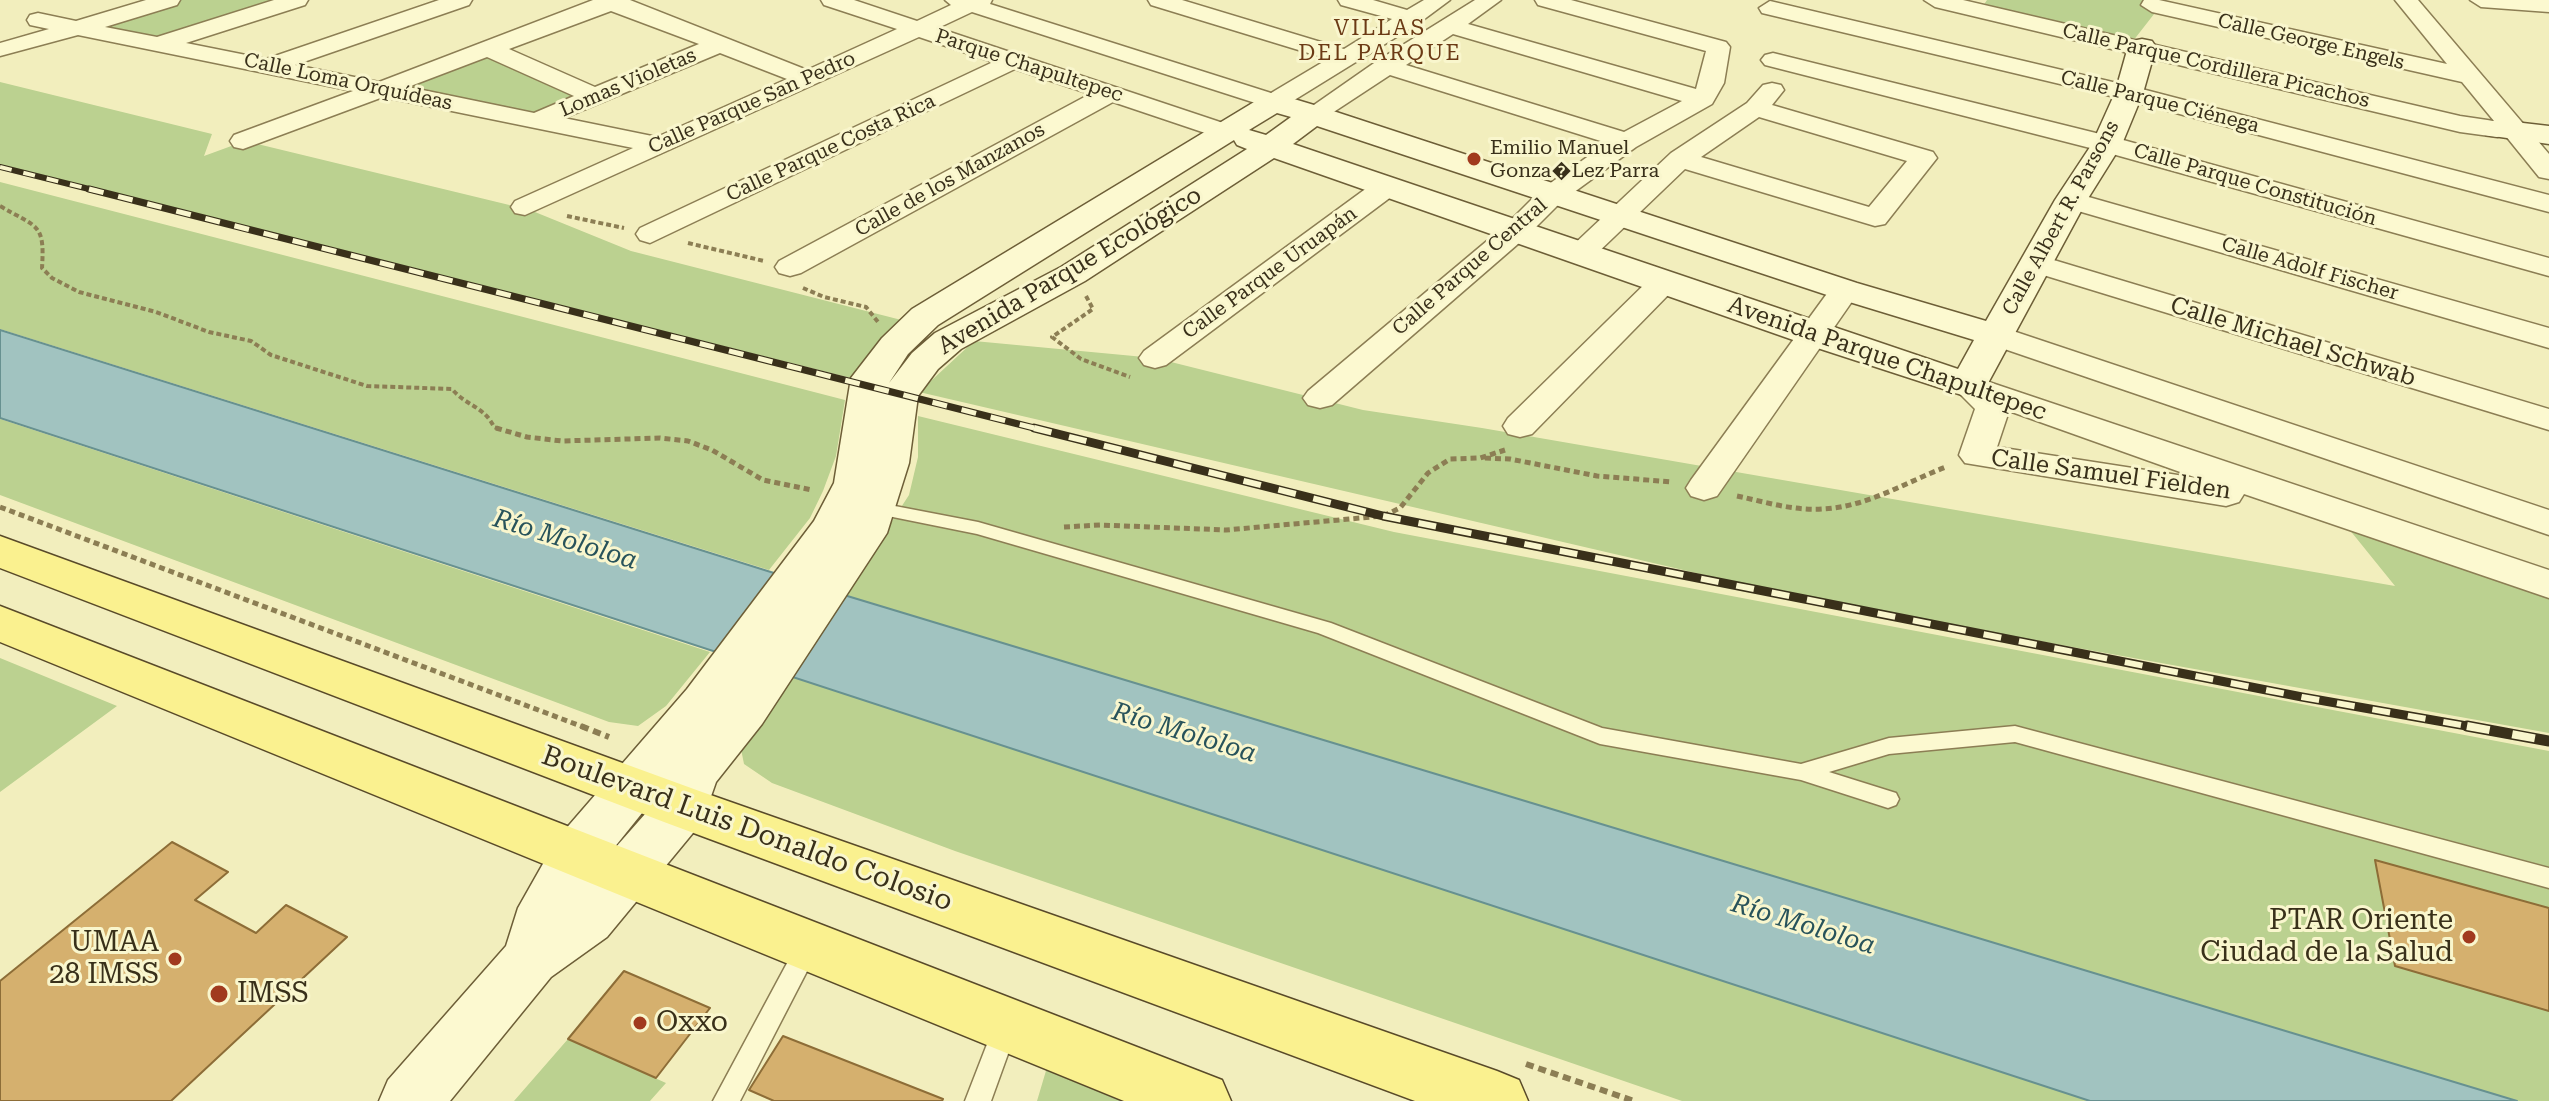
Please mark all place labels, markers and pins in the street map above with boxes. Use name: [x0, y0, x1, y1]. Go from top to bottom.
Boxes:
place label: Emilio Manuel Gonza�Lez Parra: [1490, 136, 1659, 183]
marker: Emilio Manuel Gonza�Lez Parra: [1465, 150, 1483, 168]
place label: PTAR Oriente Ciudad de la Salud: [2200, 904, 2453, 970]
place label: UMAA 28 IMSS: [49, 926, 159, 992]
marker: PTAR Oriente Ciudad de la Salud: [2460, 928, 2478, 946]
marker: UMAA 28 IMSS: [166, 950, 184, 968]
place label: IMSS: [237, 977, 309, 1011]
marker: IMSS: [208, 983, 230, 1005]
place label: Oxxo: [656, 1006, 728, 1040]
marker: Oxxo: [631, 1014, 649, 1032]

